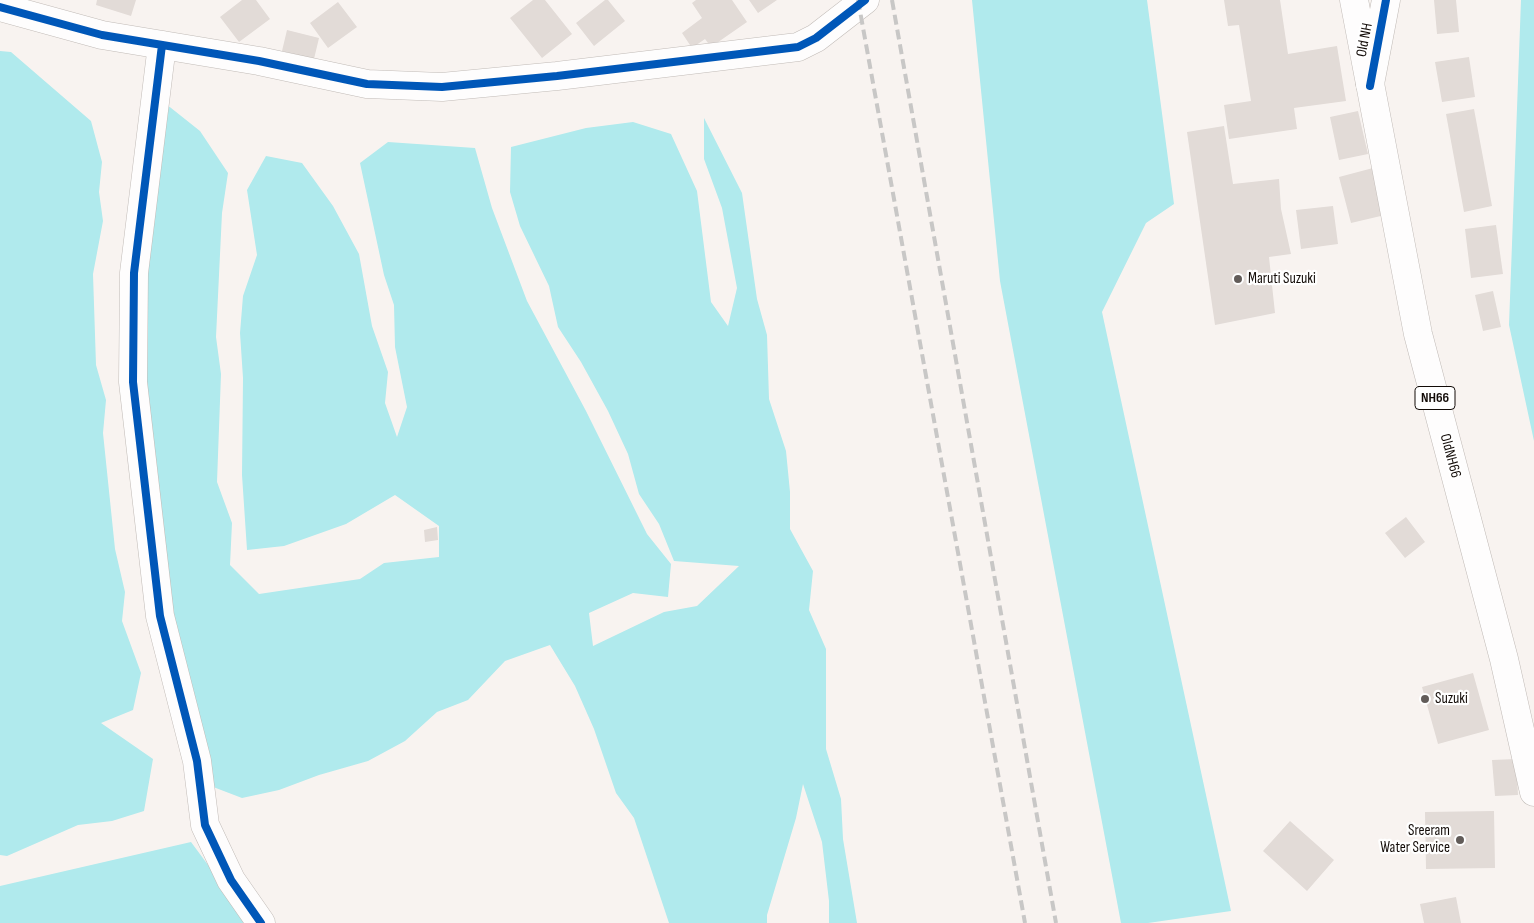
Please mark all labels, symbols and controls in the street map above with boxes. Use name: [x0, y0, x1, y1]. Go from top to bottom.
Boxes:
street label: Old NH: [1353, 22, 1377, 58]
place label: Maruti Suzuki: [1248, 270, 1316, 288]
marker: Maruti Suzuki: [1232, 273, 1244, 285]
road number: NH66: [1415, 386, 1455, 409]
street label: OldNH66: [1436, 432, 1464, 480]
place label: Suzuki: [1435, 690, 1468, 708]
marker: Suzuki: [1419, 693, 1431, 705]
place label: Sreeram Water Service: [1380, 822, 1450, 857]
marker: Sreeram Water Service: [1454, 834, 1466, 846]

